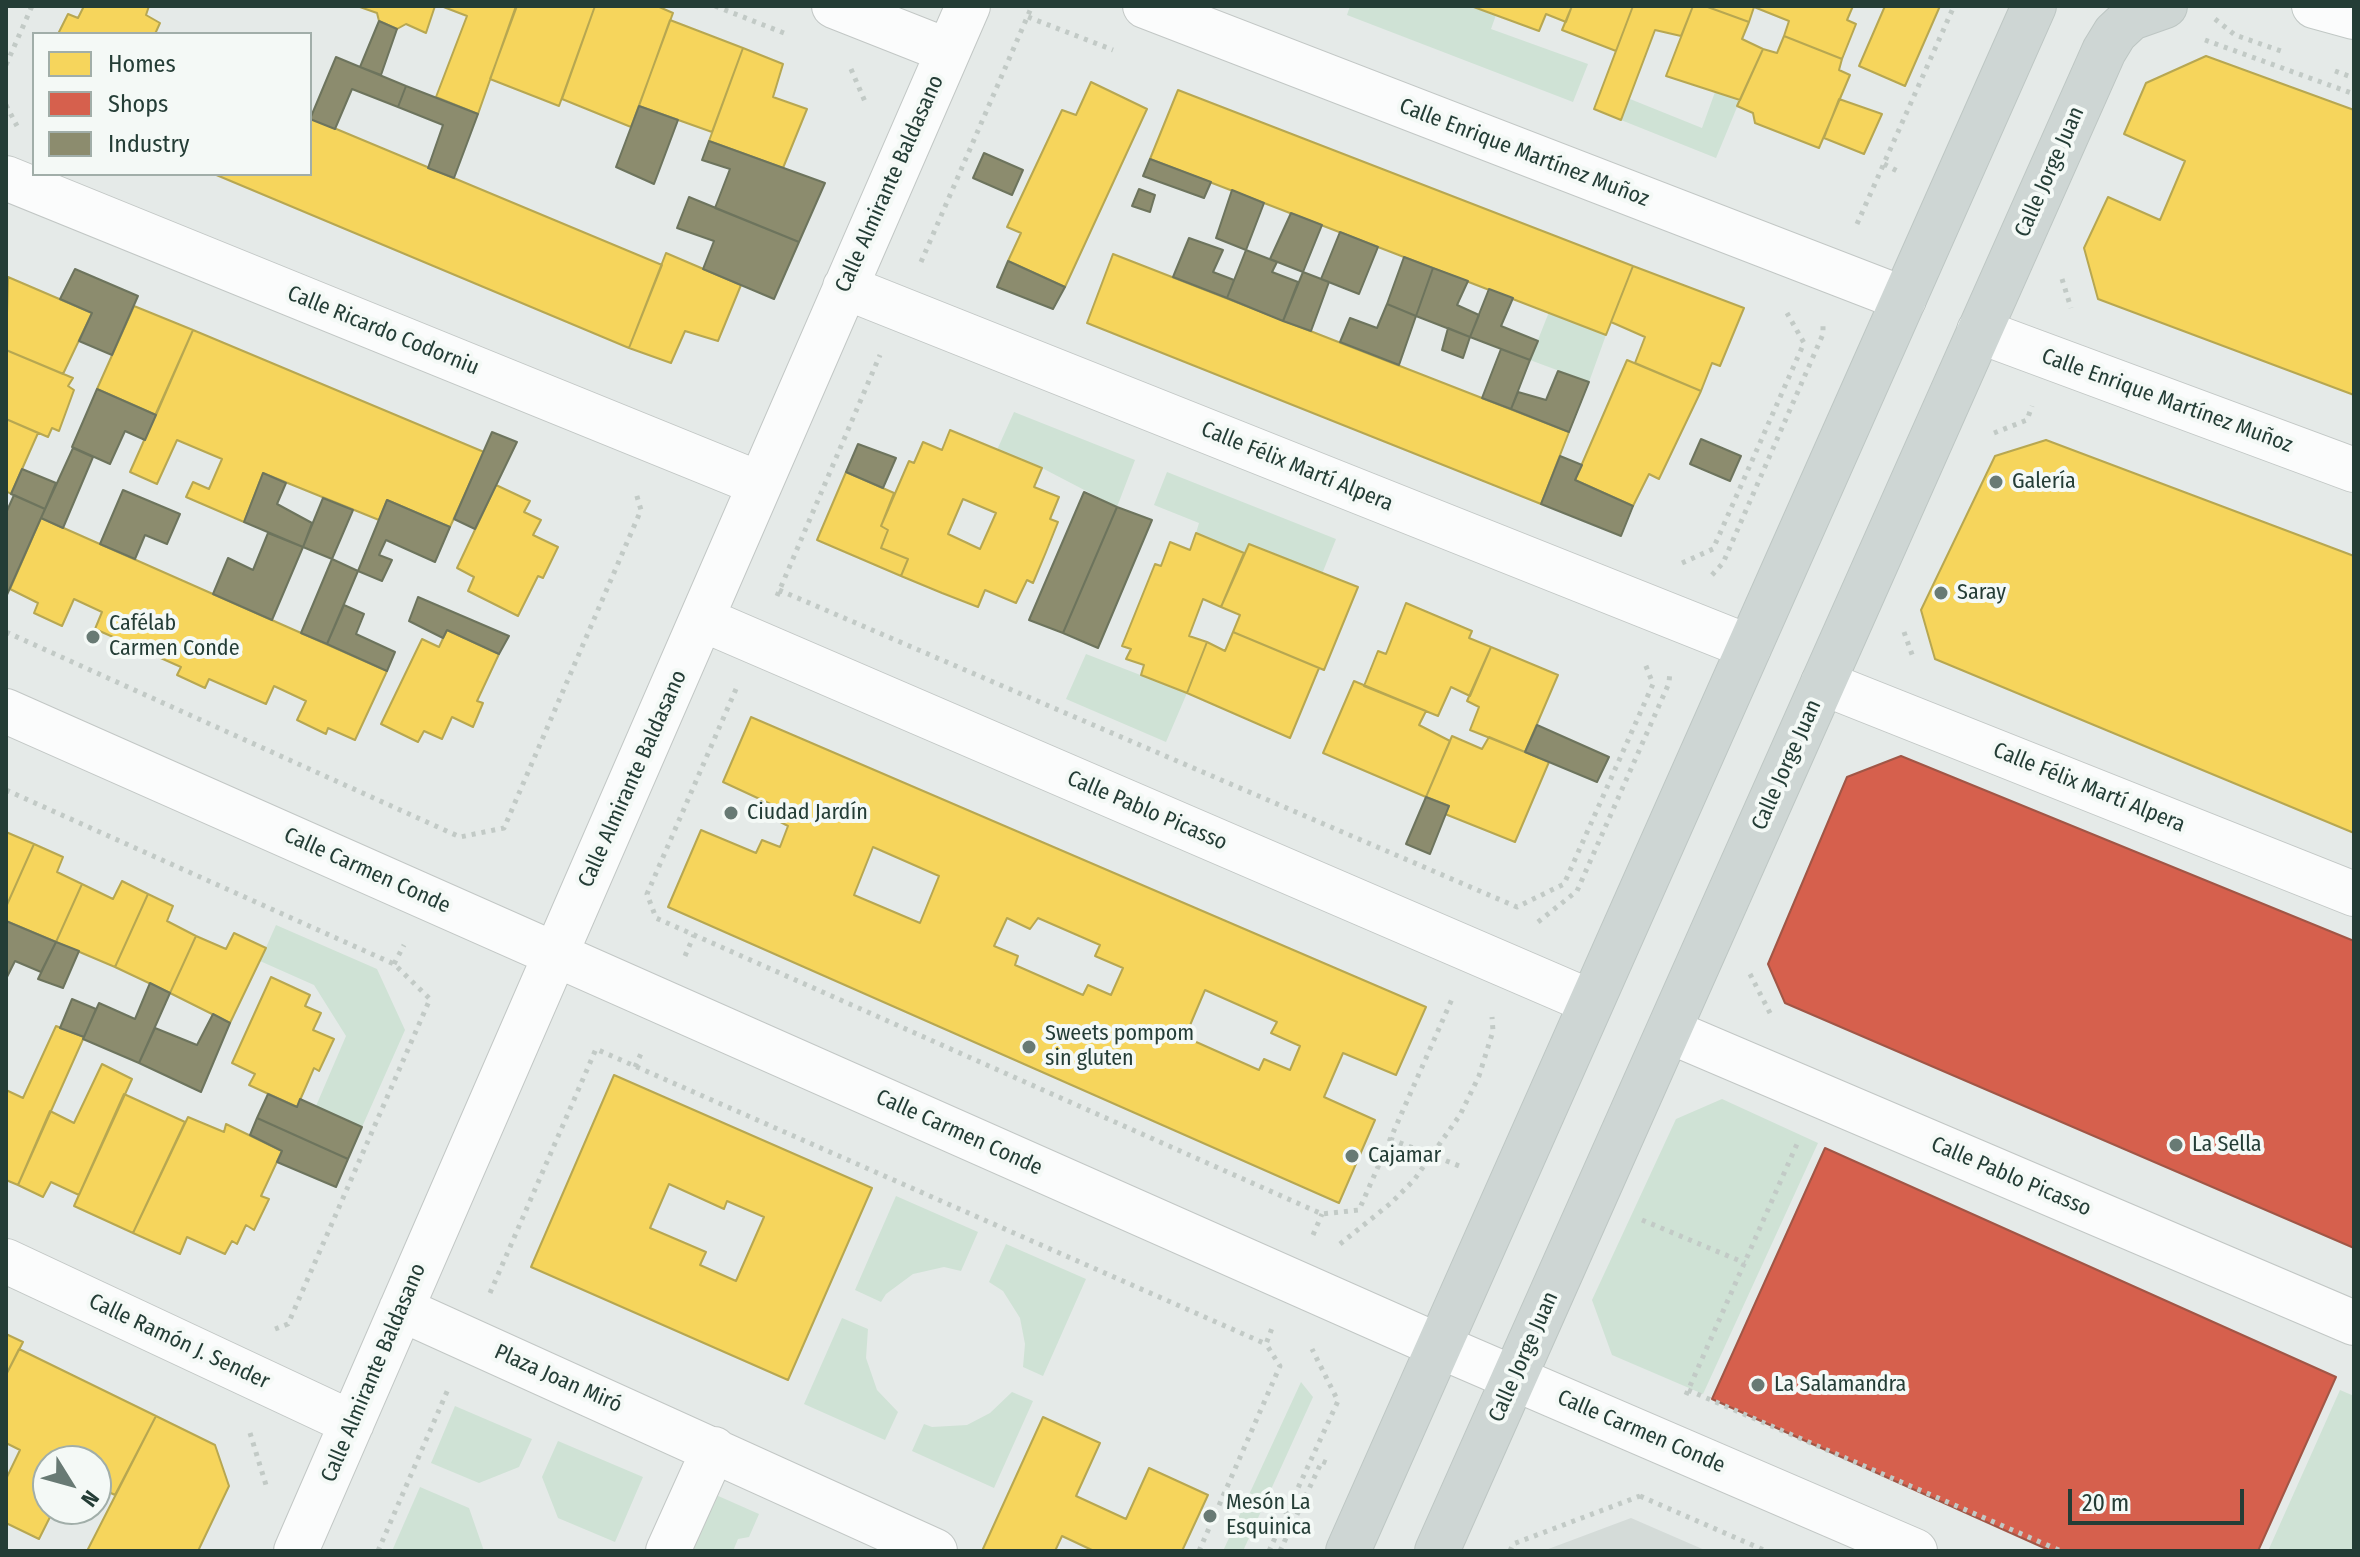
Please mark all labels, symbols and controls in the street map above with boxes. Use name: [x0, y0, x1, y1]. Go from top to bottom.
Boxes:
legend: [32, 32, 312, 176]
text: Homes: [108, 50, 176, 78]
street label: Calle Almirante Baldasano: [830, 71, 950, 297]
text: Shops: [108, 90, 168, 118]
street label: Calle Enrique Martínez Muñoz: [1395, 93, 1653, 213]
street label: Calle Jorge Juan: [2009, 103, 2091, 241]
text: Industry: [108, 130, 190, 158]
street label: Calle Ricardo Codorniu: [283, 281, 483, 381]
street label: Calle Enrique Martínez Muñoz: [2038, 343, 2296, 459]
street label: Calle Félix Martí Alpera: [1197, 416, 1397, 518]
place label: Galería: [2012, 469, 2076, 495]
marker: Galería: [1987, 473, 2005, 491]
place label: Saray: [1957, 580, 2006, 606]
marker: Saray: [1932, 584, 1950, 602]
place label: Cafélab Carmen Conde: [109, 611, 240, 662]
marker: Cafélab Carmen Conde: [84, 628, 102, 646]
street label: Calle Almirante Baldasano: [573, 666, 693, 892]
street label: Calle Jorge Juan: [1746, 696, 1828, 834]
street label: Calle Félix Martí Alpera: [1989, 737, 2189, 839]
street label: Calle Pablo Picasso: [1063, 765, 1231, 857]
place label: Ciudad Jardín: [747, 800, 868, 826]
marker: Ciudad Jardín: [722, 804, 740, 822]
street label: Calle Carmen Conde: [280, 822, 454, 920]
place label: Sweets pompom sin gluten: [1045, 1021, 1194, 1072]
marker: Sweets pompom sin gluten: [1020, 1038, 1038, 1056]
street label: Calle Carmen Conde: [872, 1084, 1046, 1182]
street label: Calle Pablo Picasso: [1927, 1131, 2095, 1223]
place label: La Sella: [2192, 1132, 2262, 1158]
marker: La Sella: [2167, 1136, 2185, 1154]
place label: Cajamar: [1368, 1143, 1441, 1169]
marker: Cajamar: [1343, 1147, 1361, 1165]
street label: Calle Almirante Baldasano: [316, 1260, 432, 1486]
street label: Calle Jorge Juan: [1483, 1288, 1565, 1426]
street label: Calle Ramón J. Sender: [84, 1289, 274, 1395]
street label: Plaza Joan Miró: [490, 1339, 626, 1419]
place label: La Salamandra: [1774, 1372, 1906, 1398]
marker: La Salamandra: [1749, 1376, 1767, 1394]
street label: Calle Carmen Conde: [1553, 1385, 1729, 1479]
north arrow: [32, 1445, 112, 1525]
scale bar: [2072, 1473, 2248, 1523]
text: N: [75, 1485, 105, 1512]
text: 20 m: [2082, 1489, 2129, 1517]
place label: Mesón La Esquinica: [1226, 1490, 1312, 1542]
marker: Mesón La Esquinica: [1201, 1507, 1219, 1525]

